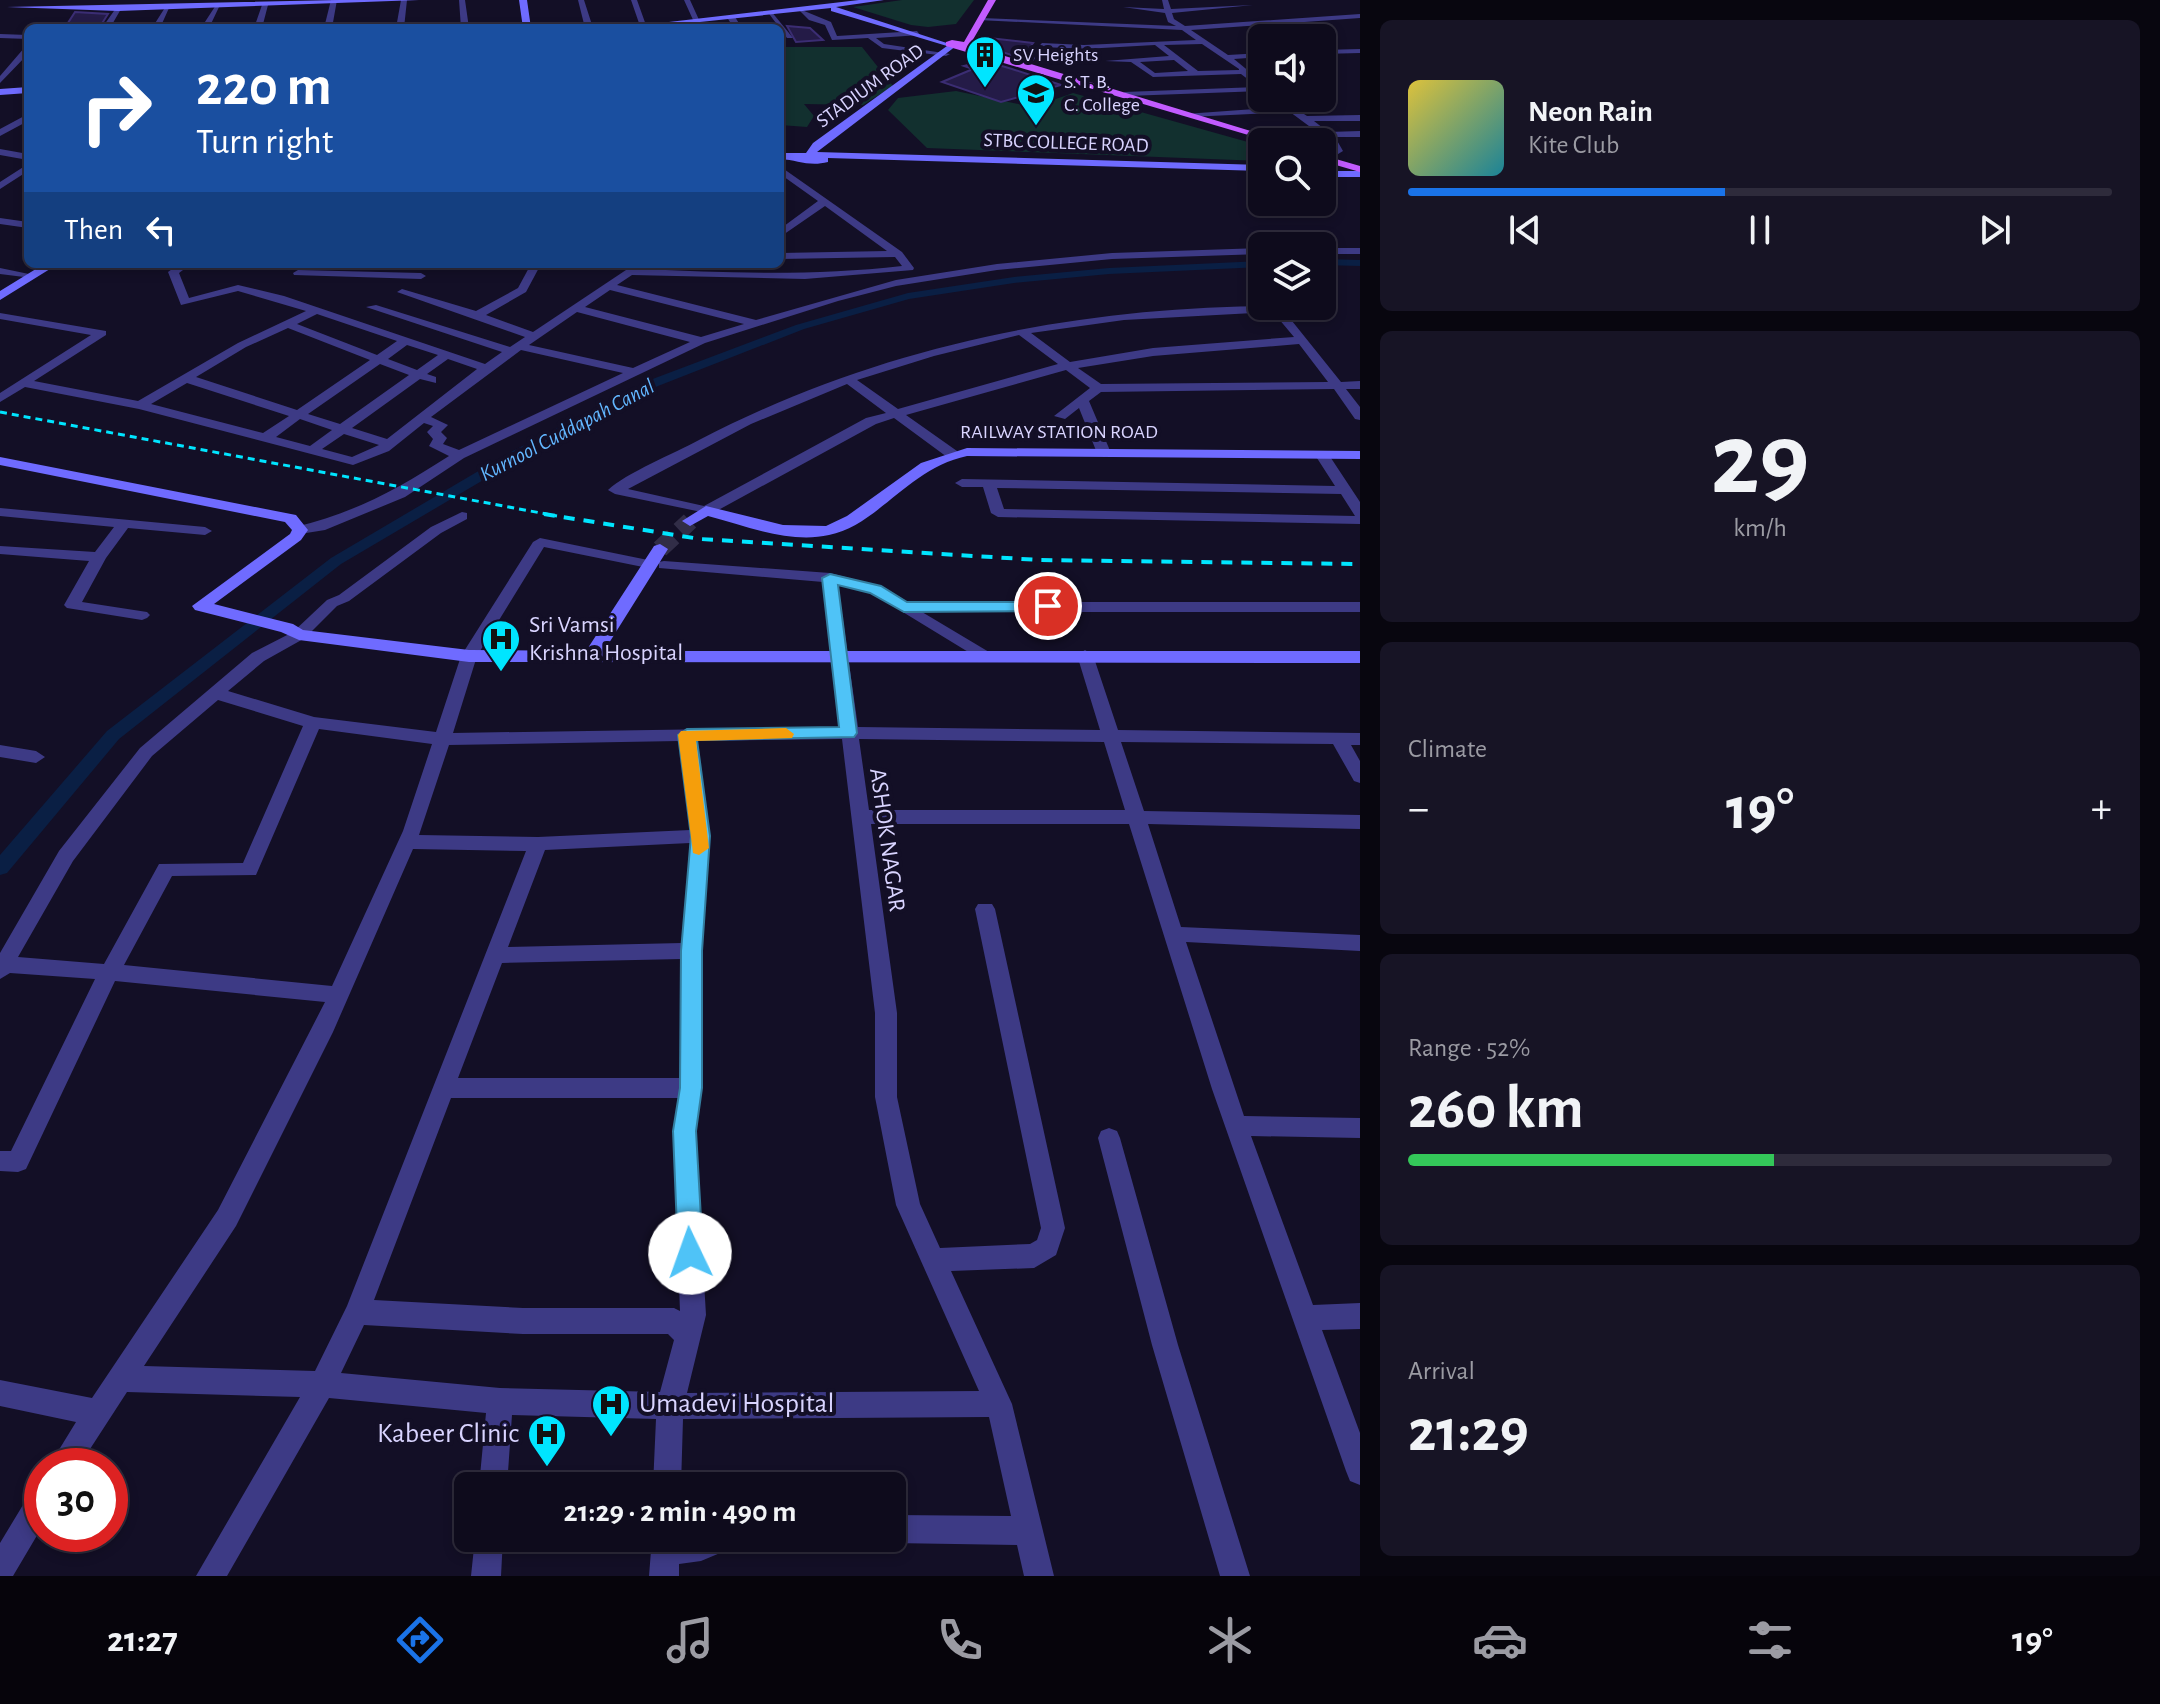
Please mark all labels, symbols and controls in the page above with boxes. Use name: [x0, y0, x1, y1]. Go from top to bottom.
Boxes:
map controls: [1248, 24, 1336, 320]
button: sound: [1248, 24, 1336, 112]
building icon: SV Heights: [964, 34, 1006, 89]
street label: STADIUM ROAD: [813, 41, 927, 131]
place label: SV Heights: [1013, 45, 1098, 65]
icon: right: [64, 56, 168, 160]
text: 220 m: [196, 59, 332, 115]
school or university icon: S. T. B. C. College: [1015, 72, 1057, 127]
place label: S. T. B. C. College: [1064, 72, 1140, 115]
text: Neon Rain: [1528, 97, 1653, 127]
text: Turn right: [196, 124, 333, 160]
button: search: [1248, 128, 1336, 216]
street label: STBC COLLEGE ROAD: [983, 130, 1149, 156]
text: Kite Club: [1528, 132, 1619, 158]
icon: left: [139, 208, 183, 252]
icon: previous: [1503, 208, 1547, 252]
icon: pause: [1738, 208, 1782, 252]
icon: next: [1973, 208, 2017, 252]
text: Then: [64, 215, 123, 245]
button: layers: [1248, 232, 1336, 320]
water label: Kurnool Cuddapah Canal: [476, 375, 658, 486]
text: 29: [1710, 409, 1810, 513]
street label: RAILWAY STATION ROAD: [960, 422, 1158, 442]
text: km/h: [1733, 515, 1787, 541]
pin: [1014, 572, 1082, 640]
icon: arrive: [1026, 584, 1070, 628]
place label: Sri Vamsi Krishna Hospital: [529, 613, 683, 665]
hospital icon: Sri Vamsi Krishna Hospital: [480, 618, 522, 673]
text: Climate: [1408, 736, 1487, 762]
street label: ASHOK NAGAR: [865, 766, 909, 914]
text: 19°: [1726, 780, 1794, 840]
text: −: [1408, 787, 1429, 831]
text: +: [2091, 787, 2112, 831]
text: Range · 52%: [1408, 1035, 1530, 1061]
text: 260 km: [1408, 1079, 1584, 1139]
position arrow: [648, 1211, 732, 1295]
text: Arrival: [1408, 1358, 1475, 1384]
hospital icon: Umadevi Hospital: [590, 1383, 632, 1438]
place label: Umadevi Hospital: [639, 1390, 834, 1418]
text: 21:29: [1408, 1402, 1529, 1462]
hospital icon: Kabeer Clinic: [526, 1413, 568, 1468]
place label: Kabeer Clinic: [377, 1420, 519, 1448]
speed limit sign: 30: [24, 1448, 128, 1552]
text: 21:29 · 2 min · 490 m: [564, 1497, 796, 1527]
icon: directions: [392, 1612, 448, 1668]
icon: music: [662, 1612, 718, 1668]
icon: phone: [932, 1612, 988, 1668]
icon: climate: [1202, 1612, 1258, 1668]
icon: car: [1472, 1612, 1528, 1668]
icon: filters: [1742, 1612, 1798, 1668]
text: 21:27: [107, 1622, 178, 1658]
text: 19°: [2012, 1622, 2053, 1658]

